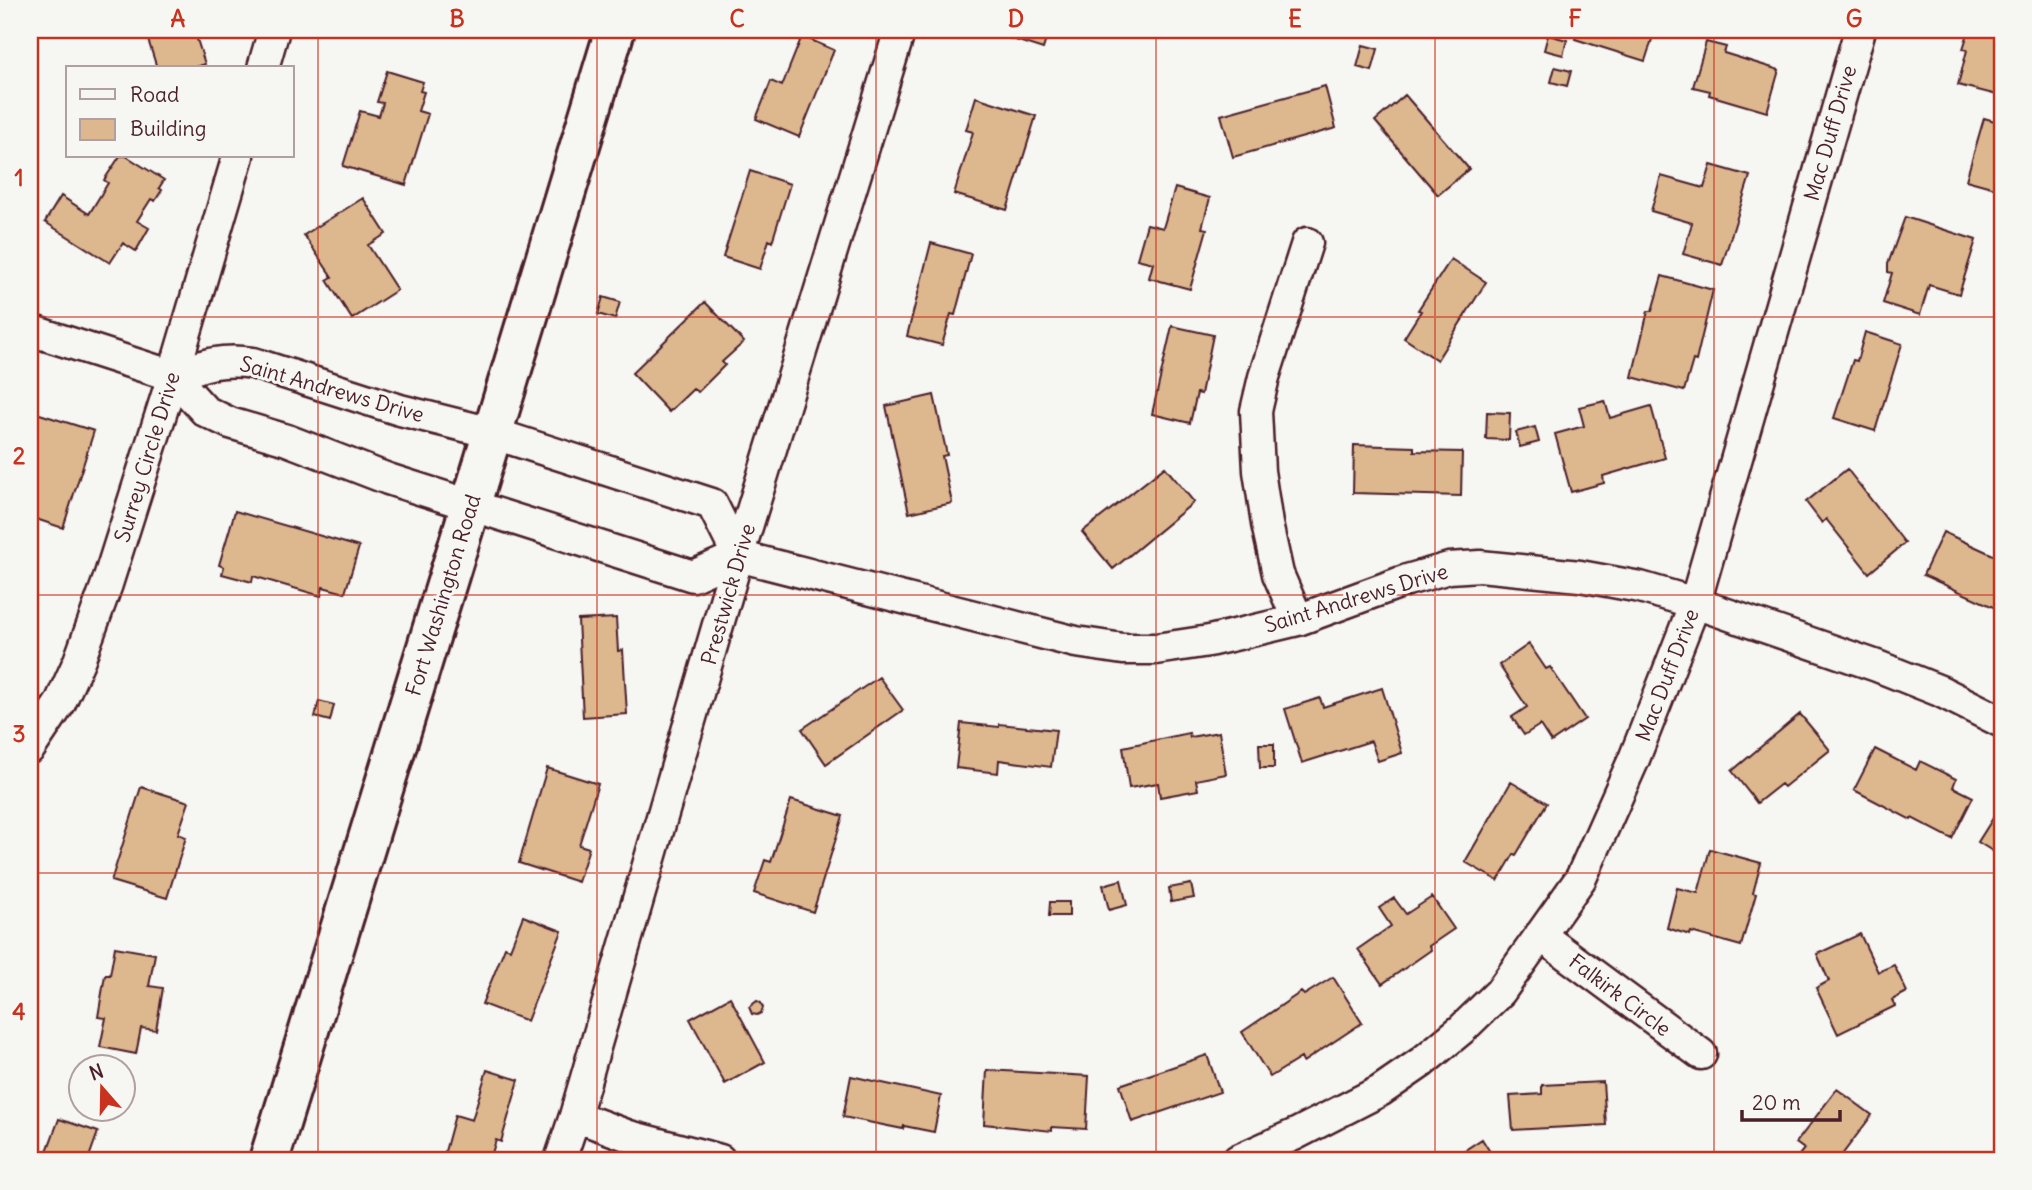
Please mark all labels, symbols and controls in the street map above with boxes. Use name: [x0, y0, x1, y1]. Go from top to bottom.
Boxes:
text: A: [171, 4, 186, 33]
text: B: [449, 4, 465, 33]
text: C: [729, 4, 745, 33]
text: D: [1008, 4, 1024, 33]
text: E: [1288, 4, 1302, 33]
text: F: [1568, 4, 1582, 33]
text: G: [1846, 4, 1862, 33]
street label: Mac Duff Drive: [1798, 62, 1862, 204]
legend: [66, 66, 294, 158]
text: Road: [130, 81, 179, 108]
text: Building: [130, 115, 206, 142]
text: 1: [14, 163, 24, 192]
street label: Saint Andrews Drive: [237, 350, 427, 428]
street label: Surrey Circle Drive: [108, 368, 186, 546]
text: 2: [13, 441, 26, 470]
street label: Fort Washington Road: [399, 491, 487, 699]
street label: Prestwick Drive: [695, 520, 761, 668]
street label: Saint Andrews Drive: [1261, 557, 1451, 639]
street label: Mac Duff Drive: [1629, 605, 1705, 745]
text: 3: [12, 719, 26, 748]
street label: Falkirk Circle: [1564, 948, 1676, 1042]
text: 4: [12, 997, 26, 1026]
north arrow: [66, 1054, 136, 1124]
text: N: [86, 1059, 106, 1086]
scale bar: [1742, 1078, 1840, 1122]
text: 20 m: [1752, 1089, 1801, 1116]

